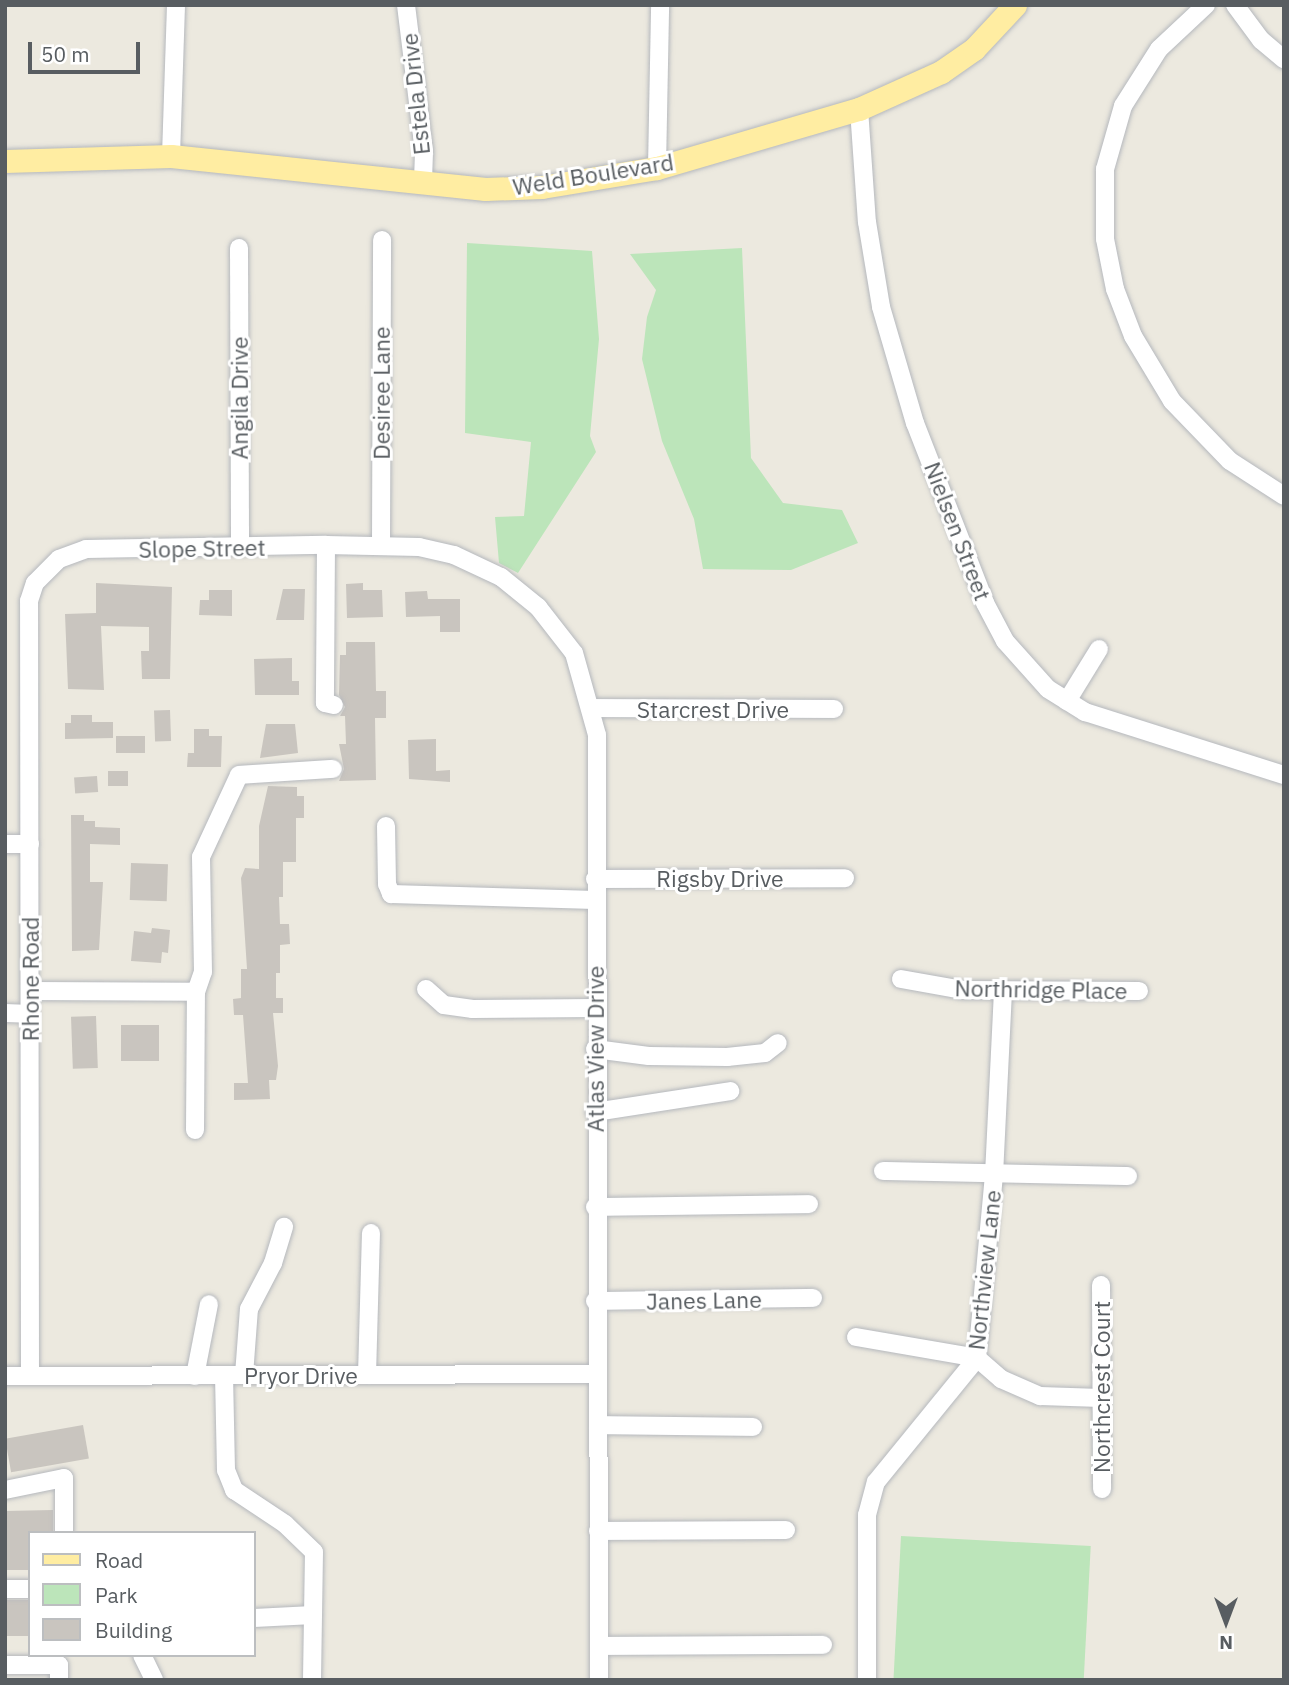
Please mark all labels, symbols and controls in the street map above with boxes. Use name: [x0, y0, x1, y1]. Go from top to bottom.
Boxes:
scale bar: [32, 28, 144, 72]
street label: Estela Drive: [395, 32, 435, 156]
text: 50 m: [41, 40, 90, 68]
street label: Weld Boulevard: [511, 148, 675, 200]
street label: Desiree Lane: [367, 326, 395, 460]
street label: Angila Drive: [225, 336, 253, 460]
street label: Nielsen Street: [919, 458, 997, 604]
street label: Slope Street: [138, 533, 266, 563]
street label: Starcrest Drive: [637, 695, 789, 723]
street label: Rigsby Drive: [656, 864, 784, 892]
street label: Rhone Road: [16, 917, 44, 1041]
street label: Atlas View Drive: [581, 966, 609, 1132]
street label: Northridge Place: [954, 974, 1128, 1004]
street label: Northview Lane: [962, 1189, 1006, 1351]
street label: Janes Lane: [646, 1285, 762, 1315]
street label: Northcrest Court: [1087, 1301, 1115, 1473]
street label: Pryor Drive: [244, 1361, 358, 1389]
legend: [28, 1531, 256, 1657]
text: Road: [95, 1546, 143, 1574]
text: Park: [95, 1581, 138, 1609]
north arrow: [1191, 1587, 1261, 1657]
text: Building: [95, 1616, 172, 1644]
text: N: [1219, 1631, 1233, 1655]

